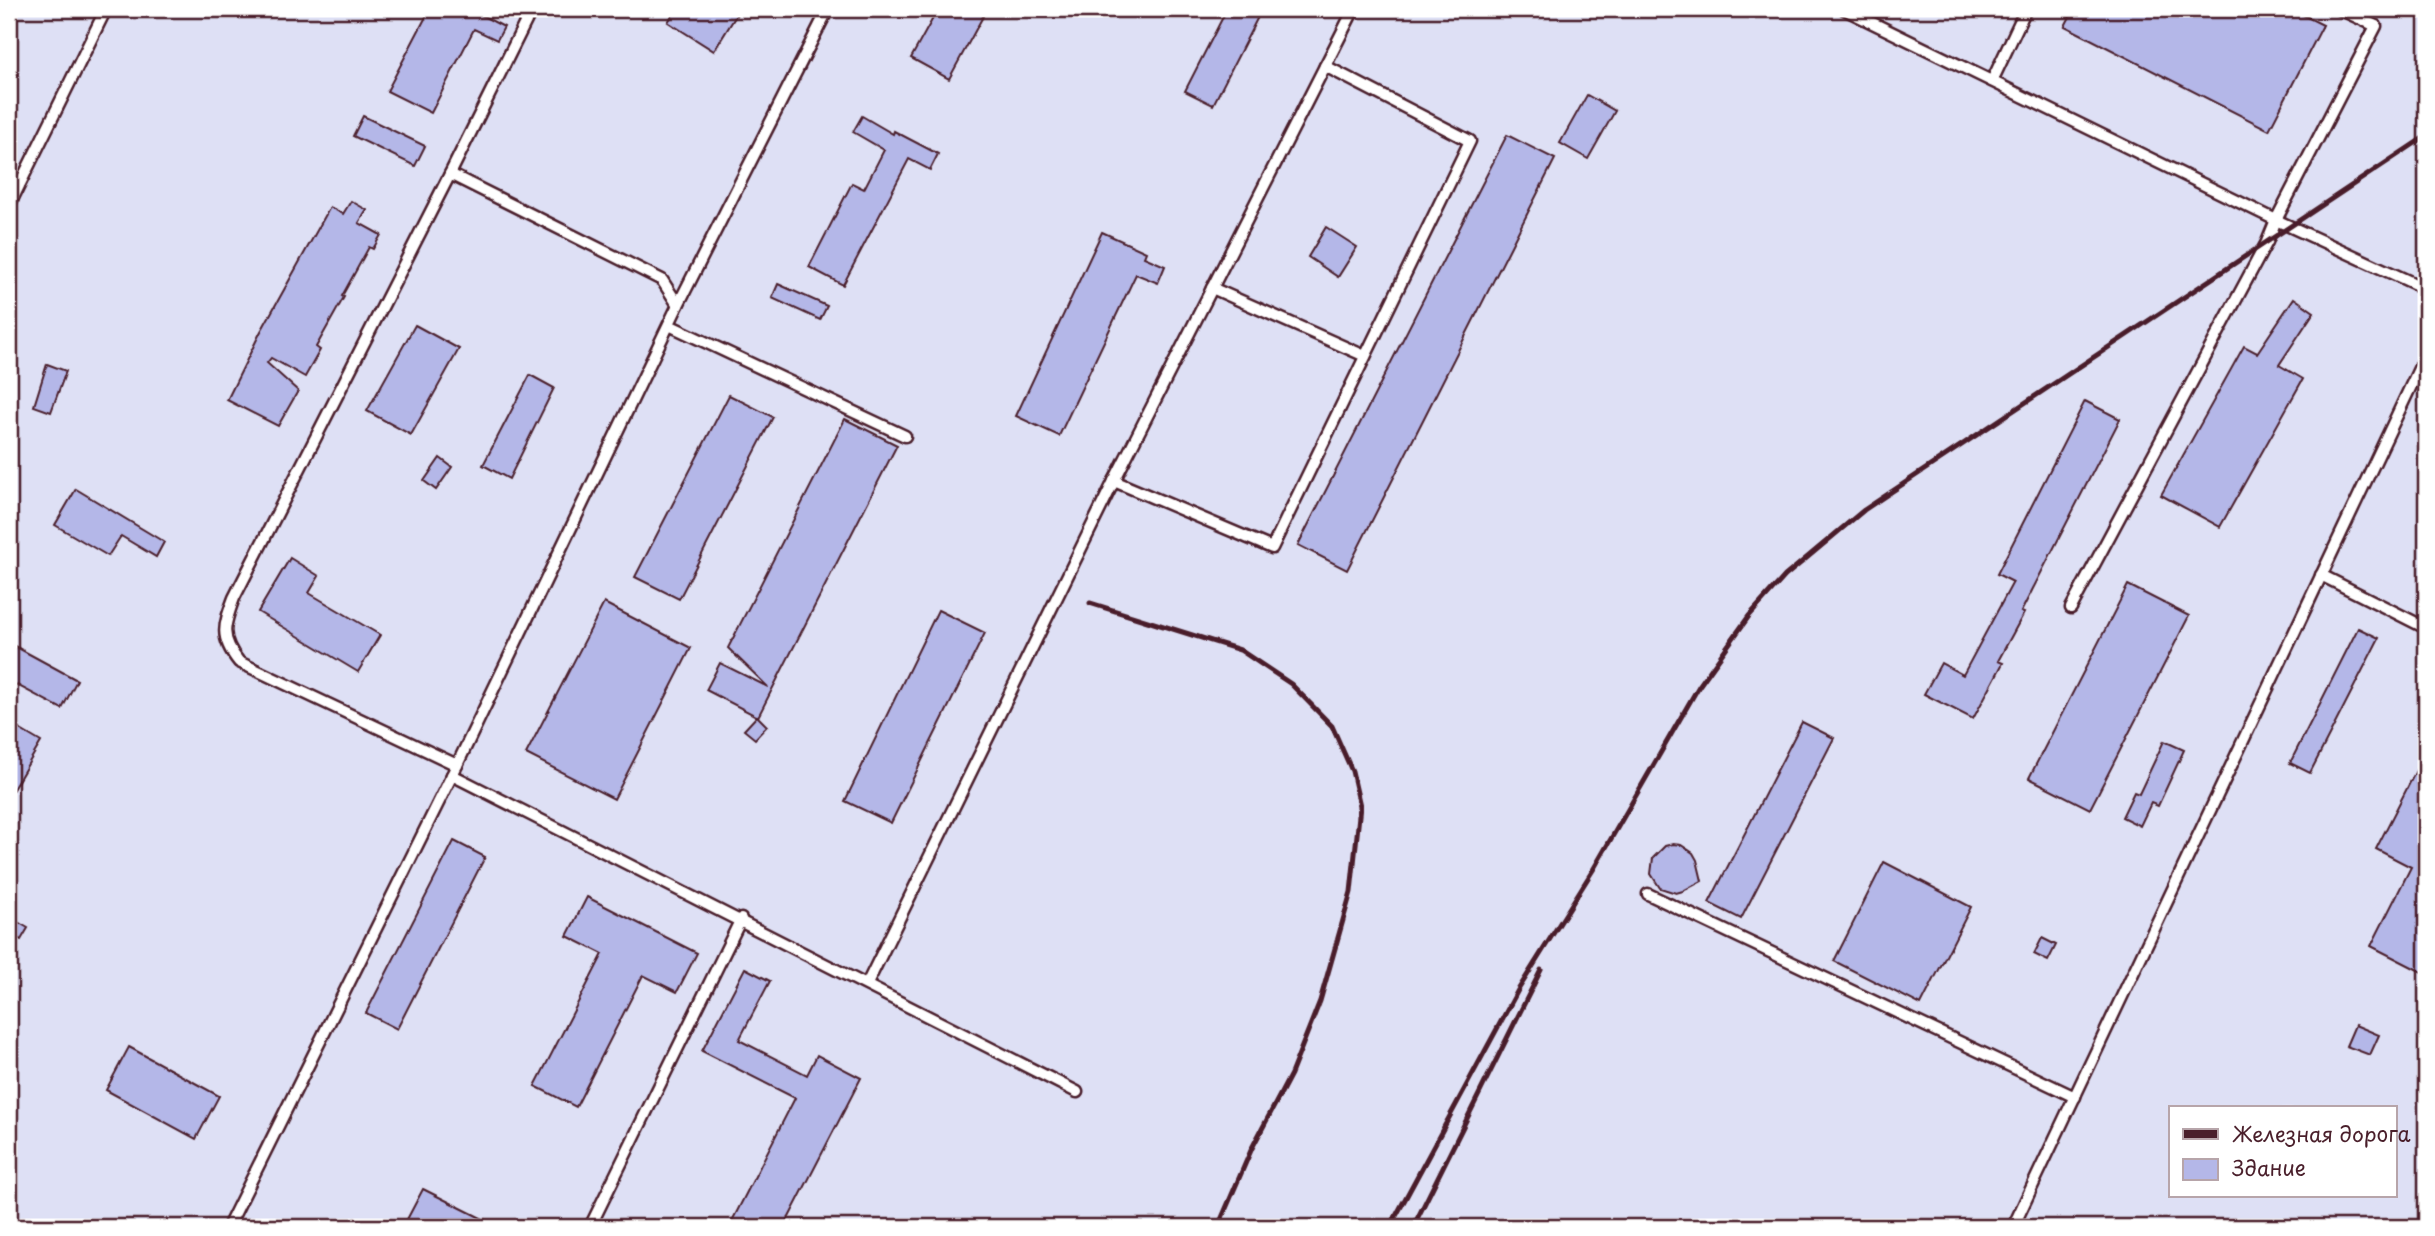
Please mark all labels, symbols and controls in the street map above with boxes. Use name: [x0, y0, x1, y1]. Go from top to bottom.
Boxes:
legend: [2169, 1106, 2396, 1198]
text: Железная дорога: [2232, 1117, 2410, 1149]
text: Здание: [2232, 1151, 2306, 1183]

